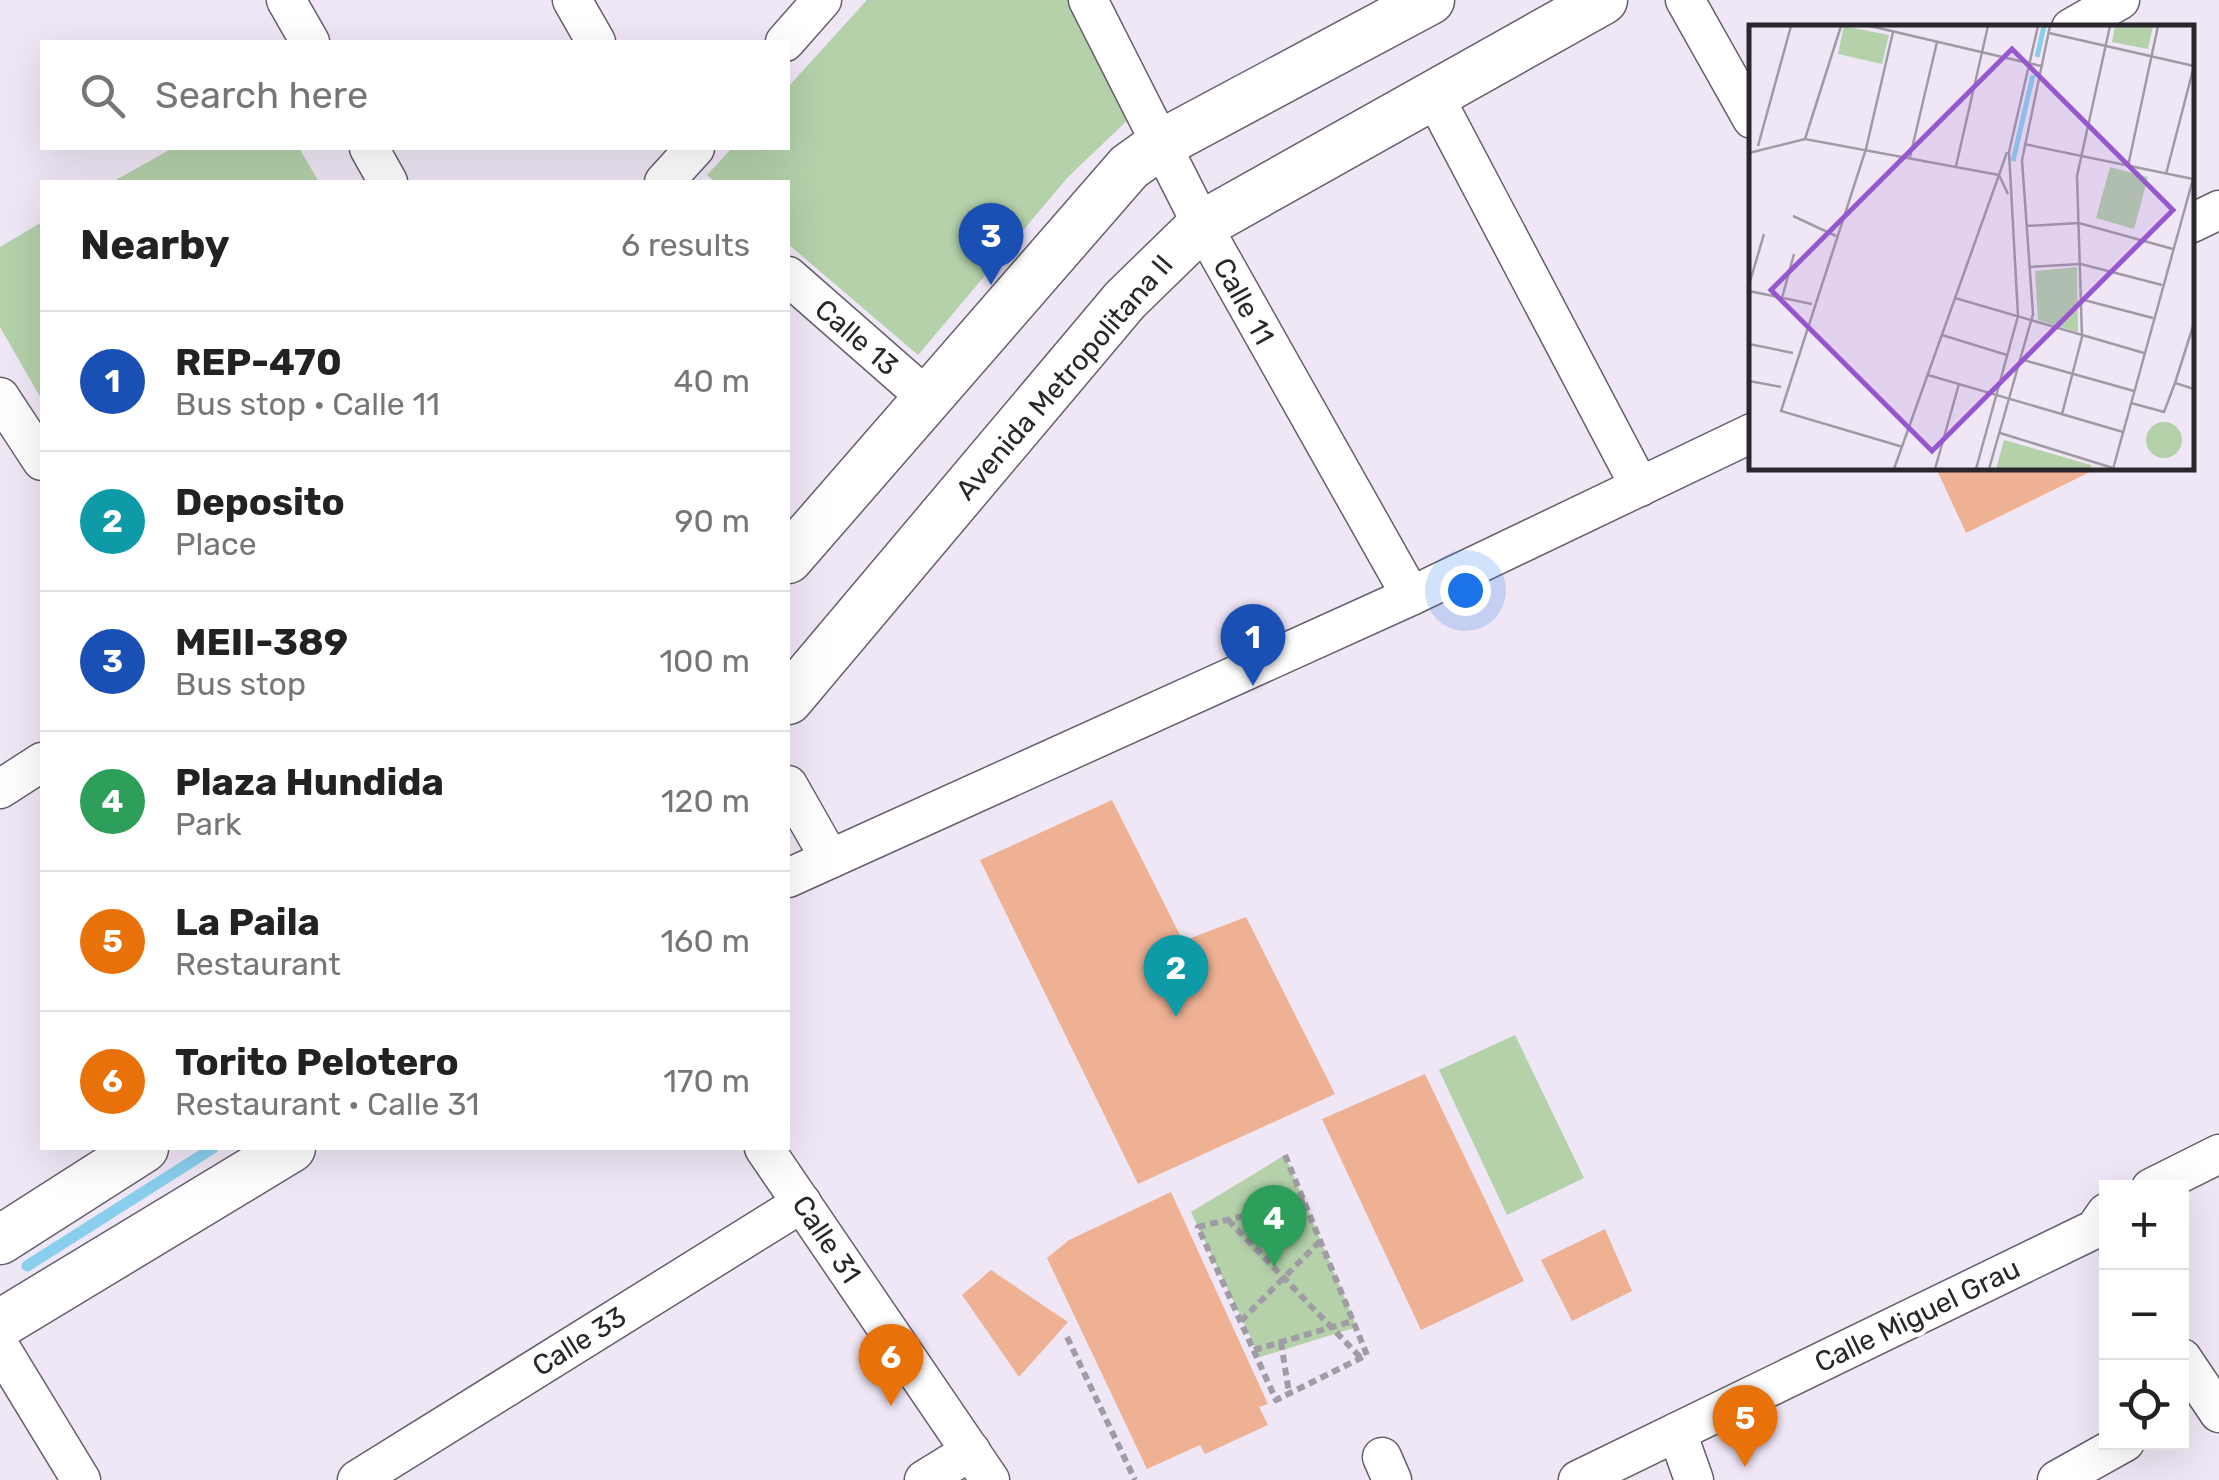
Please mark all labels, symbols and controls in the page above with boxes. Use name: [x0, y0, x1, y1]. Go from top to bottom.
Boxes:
inset map: [1749, 25, 2194, 470]
search box: [40, 40, 790, 150]
icon: search: [75, 68, 130, 123]
text: Search here: [155, 72, 368, 118]
pin: 3: [958, 202, 1024, 285]
text: Nearby: [80, 220, 230, 270]
text: 6 results: [621, 226, 750, 264]
street label: Avenida Metropolitana II: [949, 248, 1180, 507]
street label: Calle 11: [1206, 252, 1281, 350]
street label: Calle 13: [808, 292, 905, 382]
text: REP-470: [175, 339, 342, 385]
text: 1: [105, 362, 120, 400]
text: 40 m: [674, 362, 750, 400]
text: Bus stop · Calle 11: [175, 385, 440, 423]
text: Deposito: [175, 479, 345, 525]
text: 2: [102, 502, 123, 540]
text: 90 m: [674, 502, 750, 540]
text: Place: [175, 525, 257, 563]
your location: [1440, 565, 1491, 616]
pin: 1: [1220, 604, 1286, 686]
text: MEII-389: [175, 619, 348, 665]
text: 3: [102, 642, 123, 680]
text: 100 m: [659, 642, 750, 680]
text: Bus stop: [175, 665, 306, 703]
text: Plaza Hundida: [175, 759, 444, 805]
text: 4: [102, 782, 123, 820]
text: 120 m: [661, 782, 750, 820]
text: Park: [175, 805, 242, 843]
text: La Paila: [175, 899, 320, 945]
text: 5: [102, 922, 123, 960]
text: 160 m: [660, 922, 750, 960]
pin: 2: [1144, 934, 1208, 1017]
text: Restaurant: [175, 945, 341, 983]
text: Torito Pelotero: [175, 1039, 459, 1085]
text: 6: [102, 1062, 123, 1100]
text: 170 m: [663, 1062, 750, 1100]
text: Restaurant · Calle 31: [175, 1085, 480, 1123]
map controls: [2099, 1180, 2189, 1450]
button: +: [2099, 1180, 2189, 1270]
pin: 4: [1242, 1184, 1306, 1267]
street label: Calle 31: [785, 1189, 868, 1289]
street label: Calle Miguel Grau: [1809, 1252, 2025, 1379]
button: −: [2099, 1270, 2189, 1360]
street label: Calle 33: [526, 1300, 632, 1383]
pin: 6: [858, 1324, 924, 1406]
button: locate: [2099, 1360, 2189, 1450]
pin: 5: [1712, 1384, 1778, 1467]

